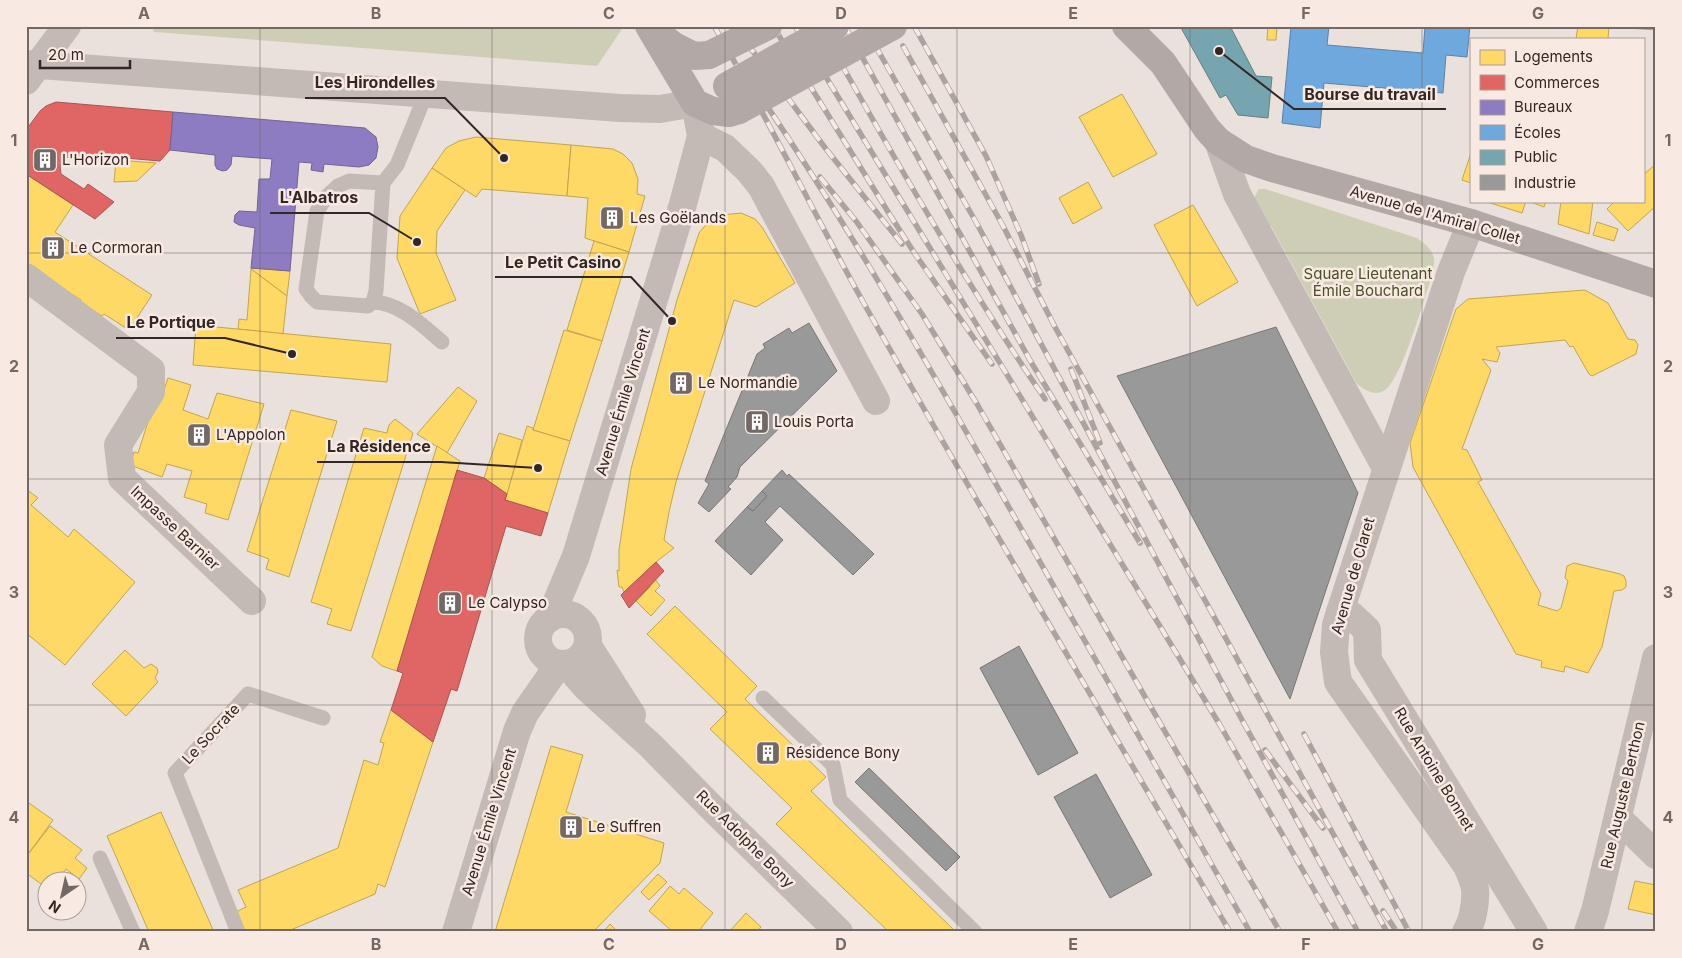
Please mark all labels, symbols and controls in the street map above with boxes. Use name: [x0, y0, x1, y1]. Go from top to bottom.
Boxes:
text: A: [138, 3, 150, 23]
text: B: [371, 3, 381, 23]
text: C: [603, 3, 615, 23]
text: D: [835, 3, 847, 23]
text: E: [1068, 3, 1078, 23]
text: F: [1301, 3, 1311, 23]
text: G: [1532, 3, 1544, 23]
scale bar: [40, 38, 130, 70]
legend: [1470, 38, 1644, 202]
text: 20 m: [48, 45, 84, 64]
text: Logements: [1514, 47, 1593, 66]
callout: Les Hirondelles: [305, 67, 445, 98]
text: Les Hirondelles: [315, 72, 435, 92]
text: Commerces: [1514, 73, 1600, 92]
callout: Bourse du travail: [1294, 78, 1446, 109]
text: Bourse du travail: [1304, 84, 1436, 104]
text: Bureaux: [1514, 97, 1572, 116]
text: Écoles: [1514, 123, 1561, 142]
text: 1: [11, 130, 17, 150]
text: 1: [1665, 130, 1671, 150]
building icon: L'Horizon: [32, 147, 58, 173]
text: Public: [1514, 147, 1557, 166]
place label: L'Horizon: [62, 150, 129, 169]
text: Industrie: [1514, 173, 1576, 192]
street label: Avenue de l'Amiral Collet: [1348, 181, 1522, 248]
callout: L'Albatros: [270, 182, 369, 213]
text: L'Albatros: [280, 187, 358, 207]
building icon: Les Goëlands: [599, 205, 625, 231]
place label: Les Goëlands: [630, 208, 726, 227]
building icon: Le Cormoran: [40, 235, 66, 261]
place label: Le Cormoran: [70, 238, 162, 257]
callout: Le Petit Casino: [495, 246, 631, 277]
text: Le Petit Casino: [505, 252, 621, 272]
park label: Square Lieutenant Émile Bouchard: [1304, 264, 1432, 300]
callout: Le Portique: [116, 307, 225, 338]
text: Le Portique: [126, 312, 216, 332]
street label: Avenue Émile Vincent: [591, 326, 654, 478]
text: 2: [9, 356, 19, 376]
text: 2: [1663, 356, 1673, 376]
building icon: Le Normandie: [668, 370, 694, 396]
place label: Le Normandie: [698, 373, 798, 392]
building icon: Louis Porta: [744, 409, 770, 435]
place label: Louis Porta: [774, 412, 854, 431]
building icon: L'Appolon: [186, 422, 212, 448]
place label: L'Appolon: [216, 425, 286, 444]
callout: La Résidence: [317, 431, 441, 462]
text: La Résidence: [327, 436, 431, 456]
street label: Impasse Barnier: [127, 482, 224, 574]
street label: Avenue de Claret: [1327, 515, 1378, 637]
text: 3: [9, 582, 19, 602]
text: 3: [1663, 582, 1673, 602]
building icon: Le Calypso: [437, 590, 463, 616]
place label: Le Calypso: [468, 593, 547, 612]
street label: Le Socrate: [178, 699, 244, 768]
street label: Rue Antoine Bonnet: [1390, 704, 1479, 834]
street label: Rue Auguste Berthon: [1596, 719, 1649, 870]
building icon: Résidence Bony: [755, 740, 781, 766]
place label: Résidence Bony: [786, 743, 901, 762]
street label: Avenue Émile Vincent: [457, 746, 520, 898]
street label: Rue Adolphe Bony: [692, 786, 799, 892]
text: 4: [9, 807, 20, 827]
text: 4: [1663, 807, 1674, 827]
building icon: Le Suffren: [558, 814, 584, 840]
place label: Le Suffren: [588, 817, 661, 836]
north arrow: [38, 870, 88, 920]
text: N: [45, 897, 64, 917]
text: A: [138, 934, 150, 954]
text: B: [371, 934, 381, 954]
text: C: [603, 934, 615, 954]
text: D: [835, 934, 847, 954]
text: E: [1068, 934, 1078, 954]
text: F: [1301, 934, 1311, 954]
text: G: [1532, 934, 1544, 954]

